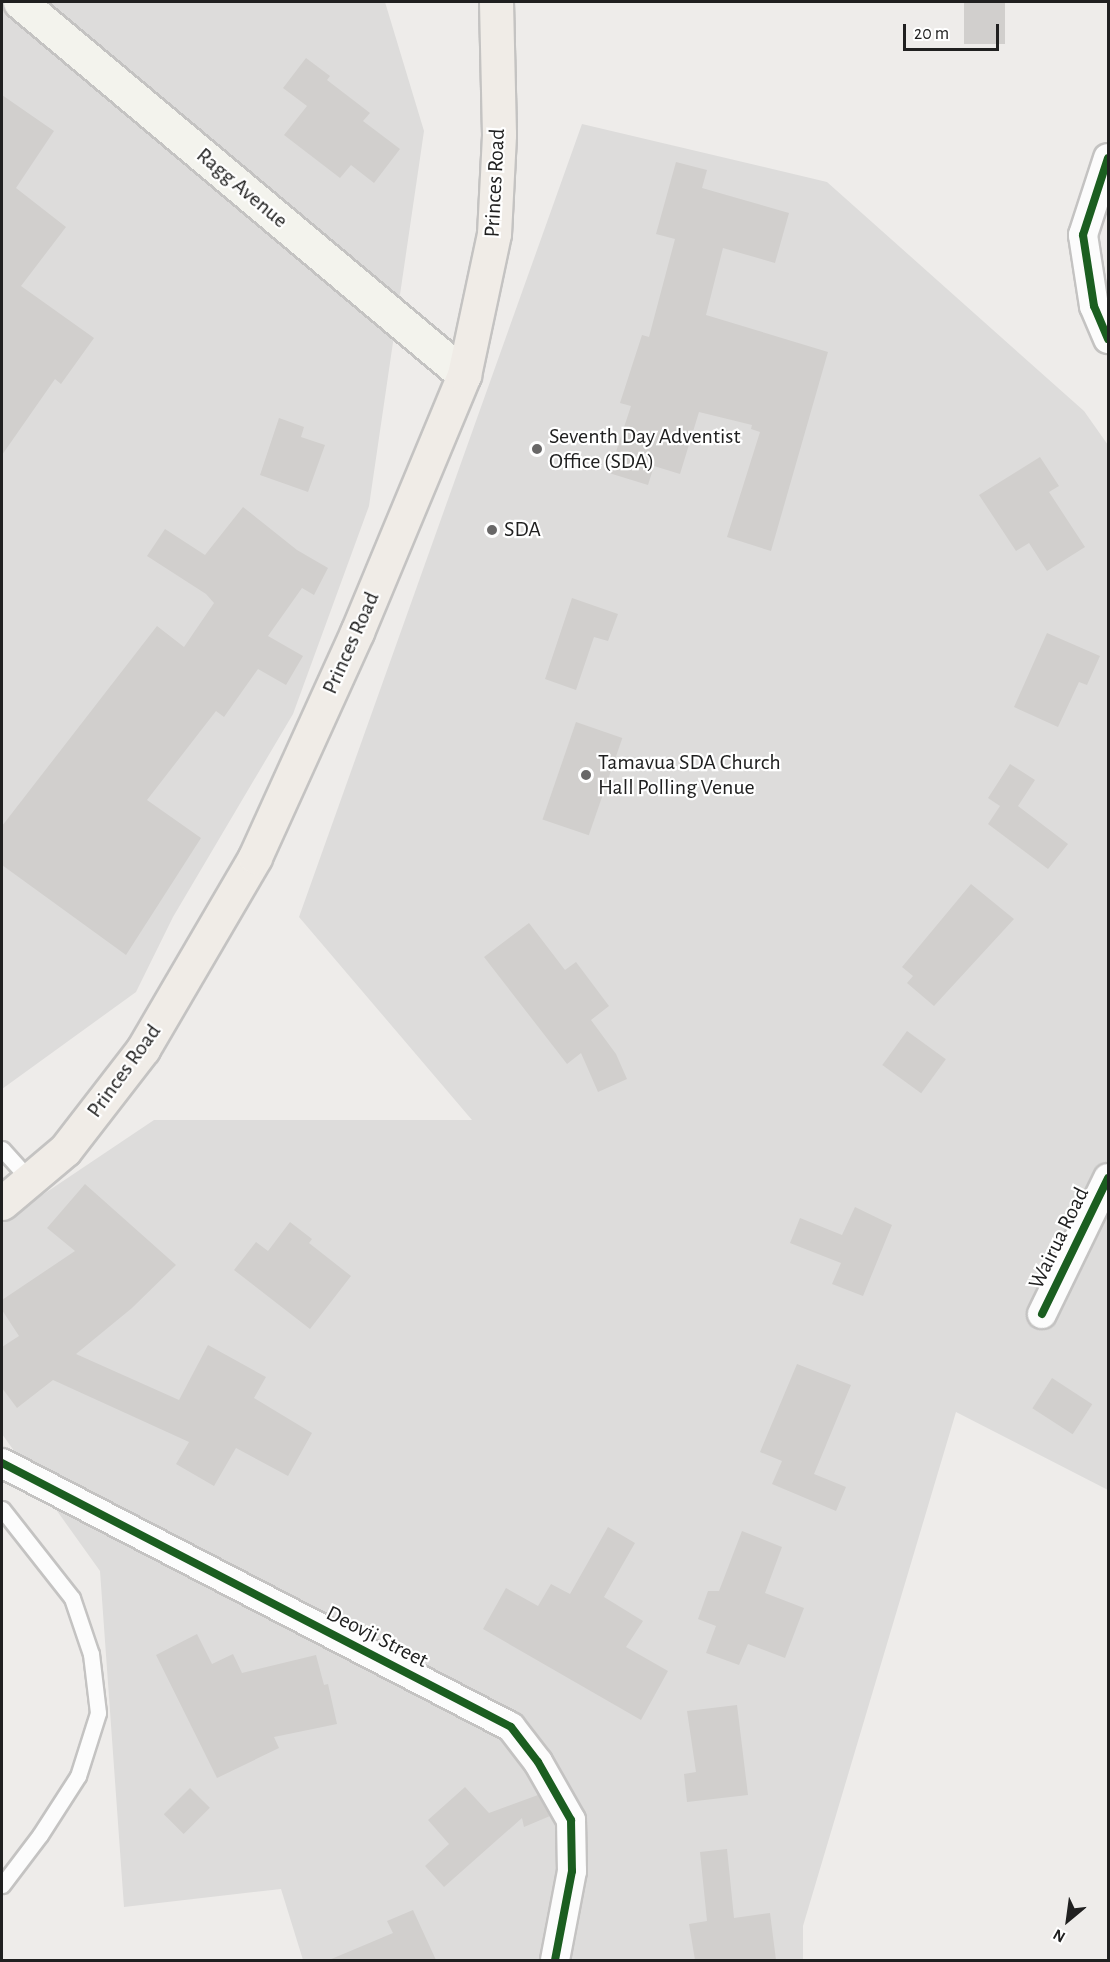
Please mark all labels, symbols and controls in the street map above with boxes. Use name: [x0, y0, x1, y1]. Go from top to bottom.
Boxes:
scale bar: [906, 12, 1002, 50]
text: 20 m: [914, 25, 949, 43]
street label: Princes Road: [479, 128, 511, 238]
street label: Ragg Avenue: [191, 142, 293, 234]
place label: Seventh Day Adventist Office (SDA): [549, 423, 740, 475]
marker: Seventh Day Adventist Office (SDA): [530, 442, 544, 456]
place label: SDA: [504, 517, 541, 543]
marker: SDA: [485, 523, 499, 537]
street label: Princes Road: [317, 588, 385, 698]
place label: Tamavua SDA Church Hall Polling Venue: [598, 749, 781, 800]
marker: Tamavua SDA Church Hall Polling Venue: [579, 768, 593, 782]
street label: Princes Road: [81, 1019, 167, 1123]
street label: Wairua Road: [1023, 1183, 1095, 1293]
street label: Deovji Street: [322, 1600, 432, 1674]
north arrow: [1038, 1890, 1098, 1950]
text: N: [1051, 1926, 1068, 1945]

